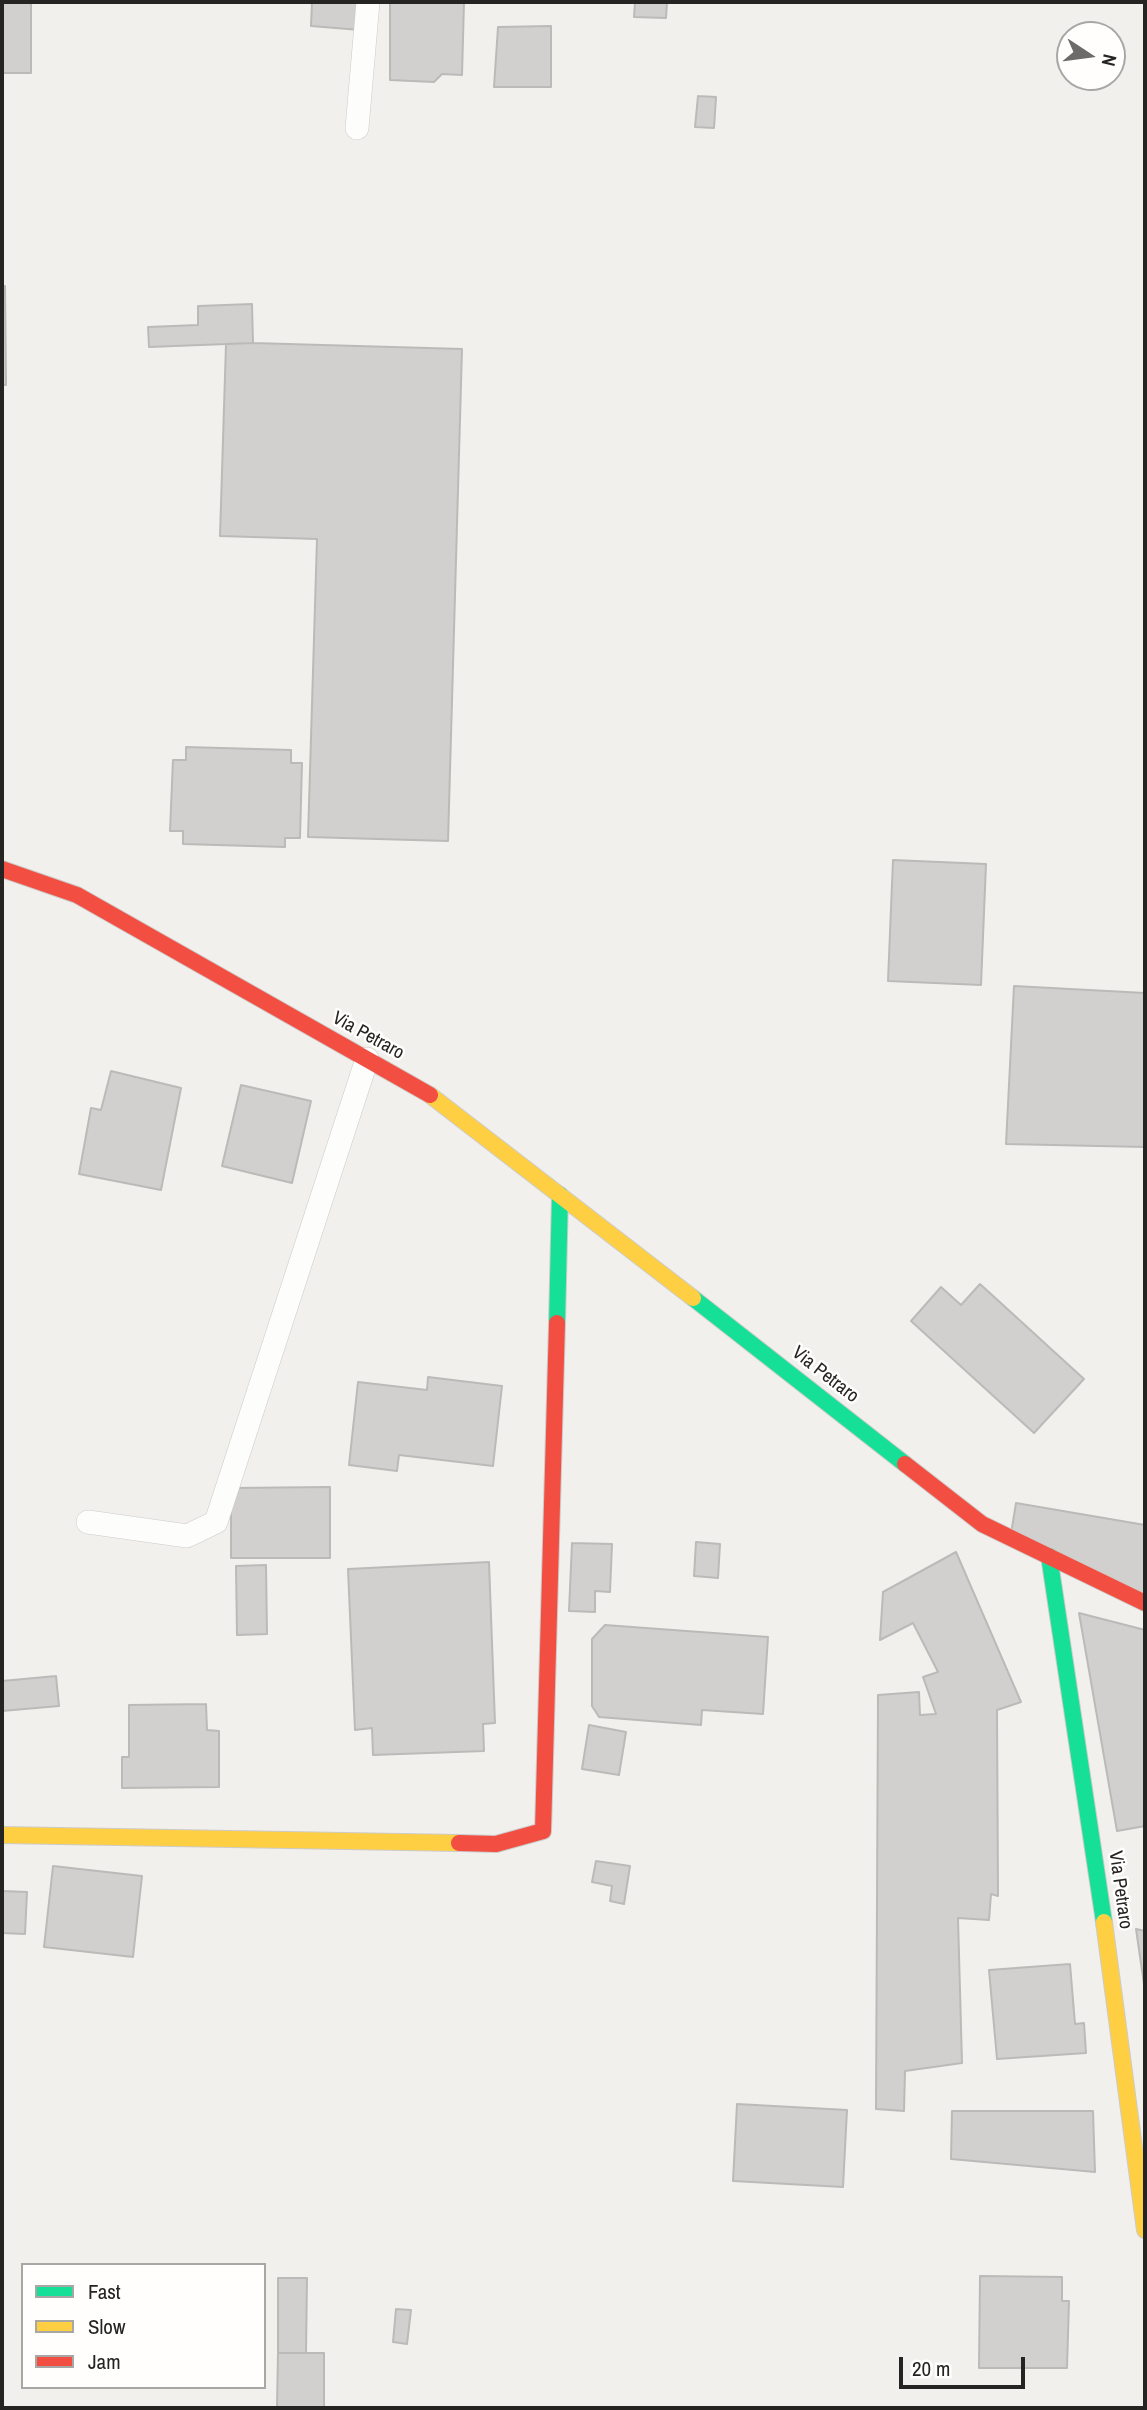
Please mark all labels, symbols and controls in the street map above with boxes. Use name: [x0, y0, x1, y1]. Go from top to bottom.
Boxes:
north arrow: [1056, 21, 1126, 91]
text: N: [1096, 52, 1123, 69]
street label: Via Petraro: [328, 1007, 408, 1065]
street label: Via Petraro: [787, 1342, 863, 1408]
street label: Via Petraro: [1103, 1850, 1137, 1930]
legend: [21, 2263, 266, 2389]
text: Fast: [88, 2277, 121, 2306]
text: Slow: [88, 2312, 125, 2341]
scale bar: [902, 2344, 1028, 2388]
text: Jam: [88, 2347, 121, 2376]
text: 20 m: [912, 2354, 950, 2383]

